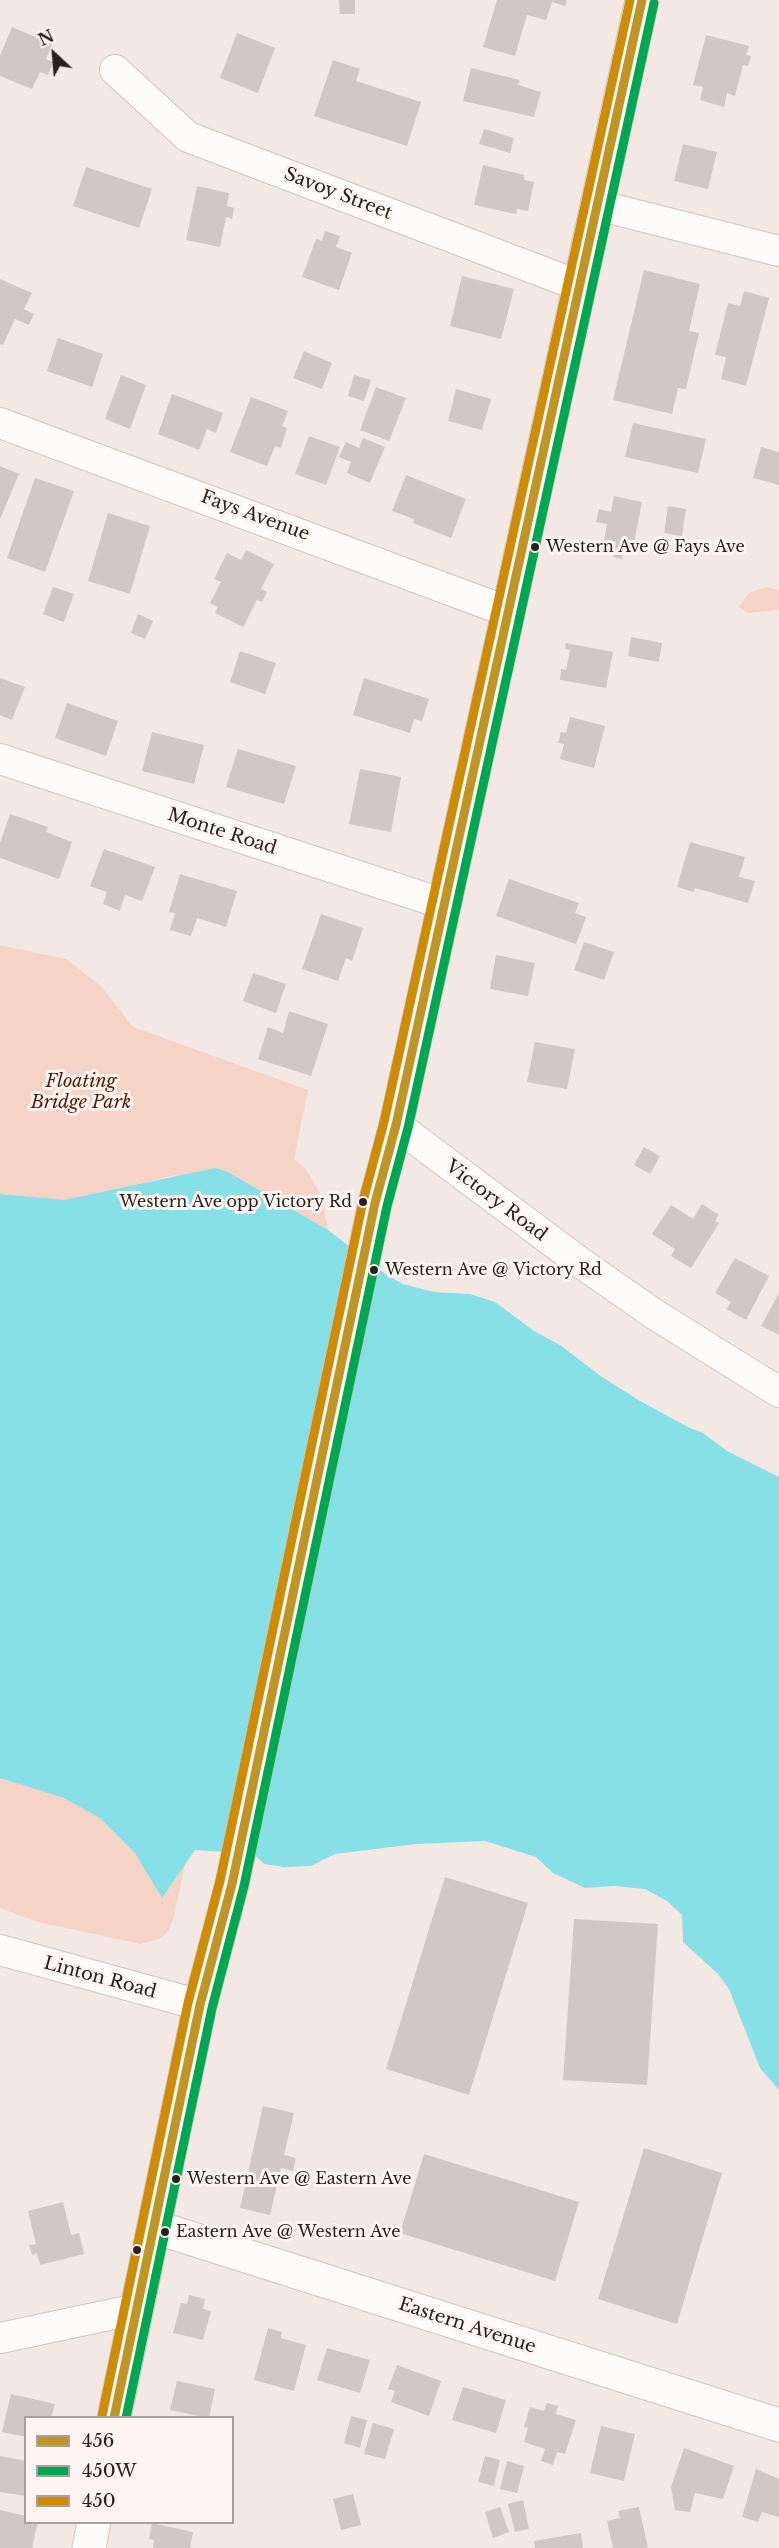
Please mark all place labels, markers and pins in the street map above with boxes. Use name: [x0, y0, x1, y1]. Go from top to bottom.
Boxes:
place label: Western Ave @ Fays Ave: [546, 537, 745, 557]
marker: Western Ave @ Fays Ave: [529, 541, 541, 553]
place label: Western Ave opp Victory Rd: [119, 1192, 352, 1212]
marker: Western Ave opp Victory Rd: [357, 1196, 369, 1208]
place label: Western Ave @ Victory Rd: [385, 1260, 602, 1280]
marker: Western Ave @ Victory Rd: [368, 1264, 380, 1276]
place label: Western Ave @ Eastern Ave: [187, 2169, 411, 2189]
marker: Western Ave @ Eastern Ave: [170, 2173, 182, 2185]
place label: Eastern Ave @ Western Ave: [176, 2222, 400, 2242]
marker: Eastern Ave @ Western Ave: [159, 2226, 171, 2238]
unlabelled marker: [131, 2244, 143, 2256]

